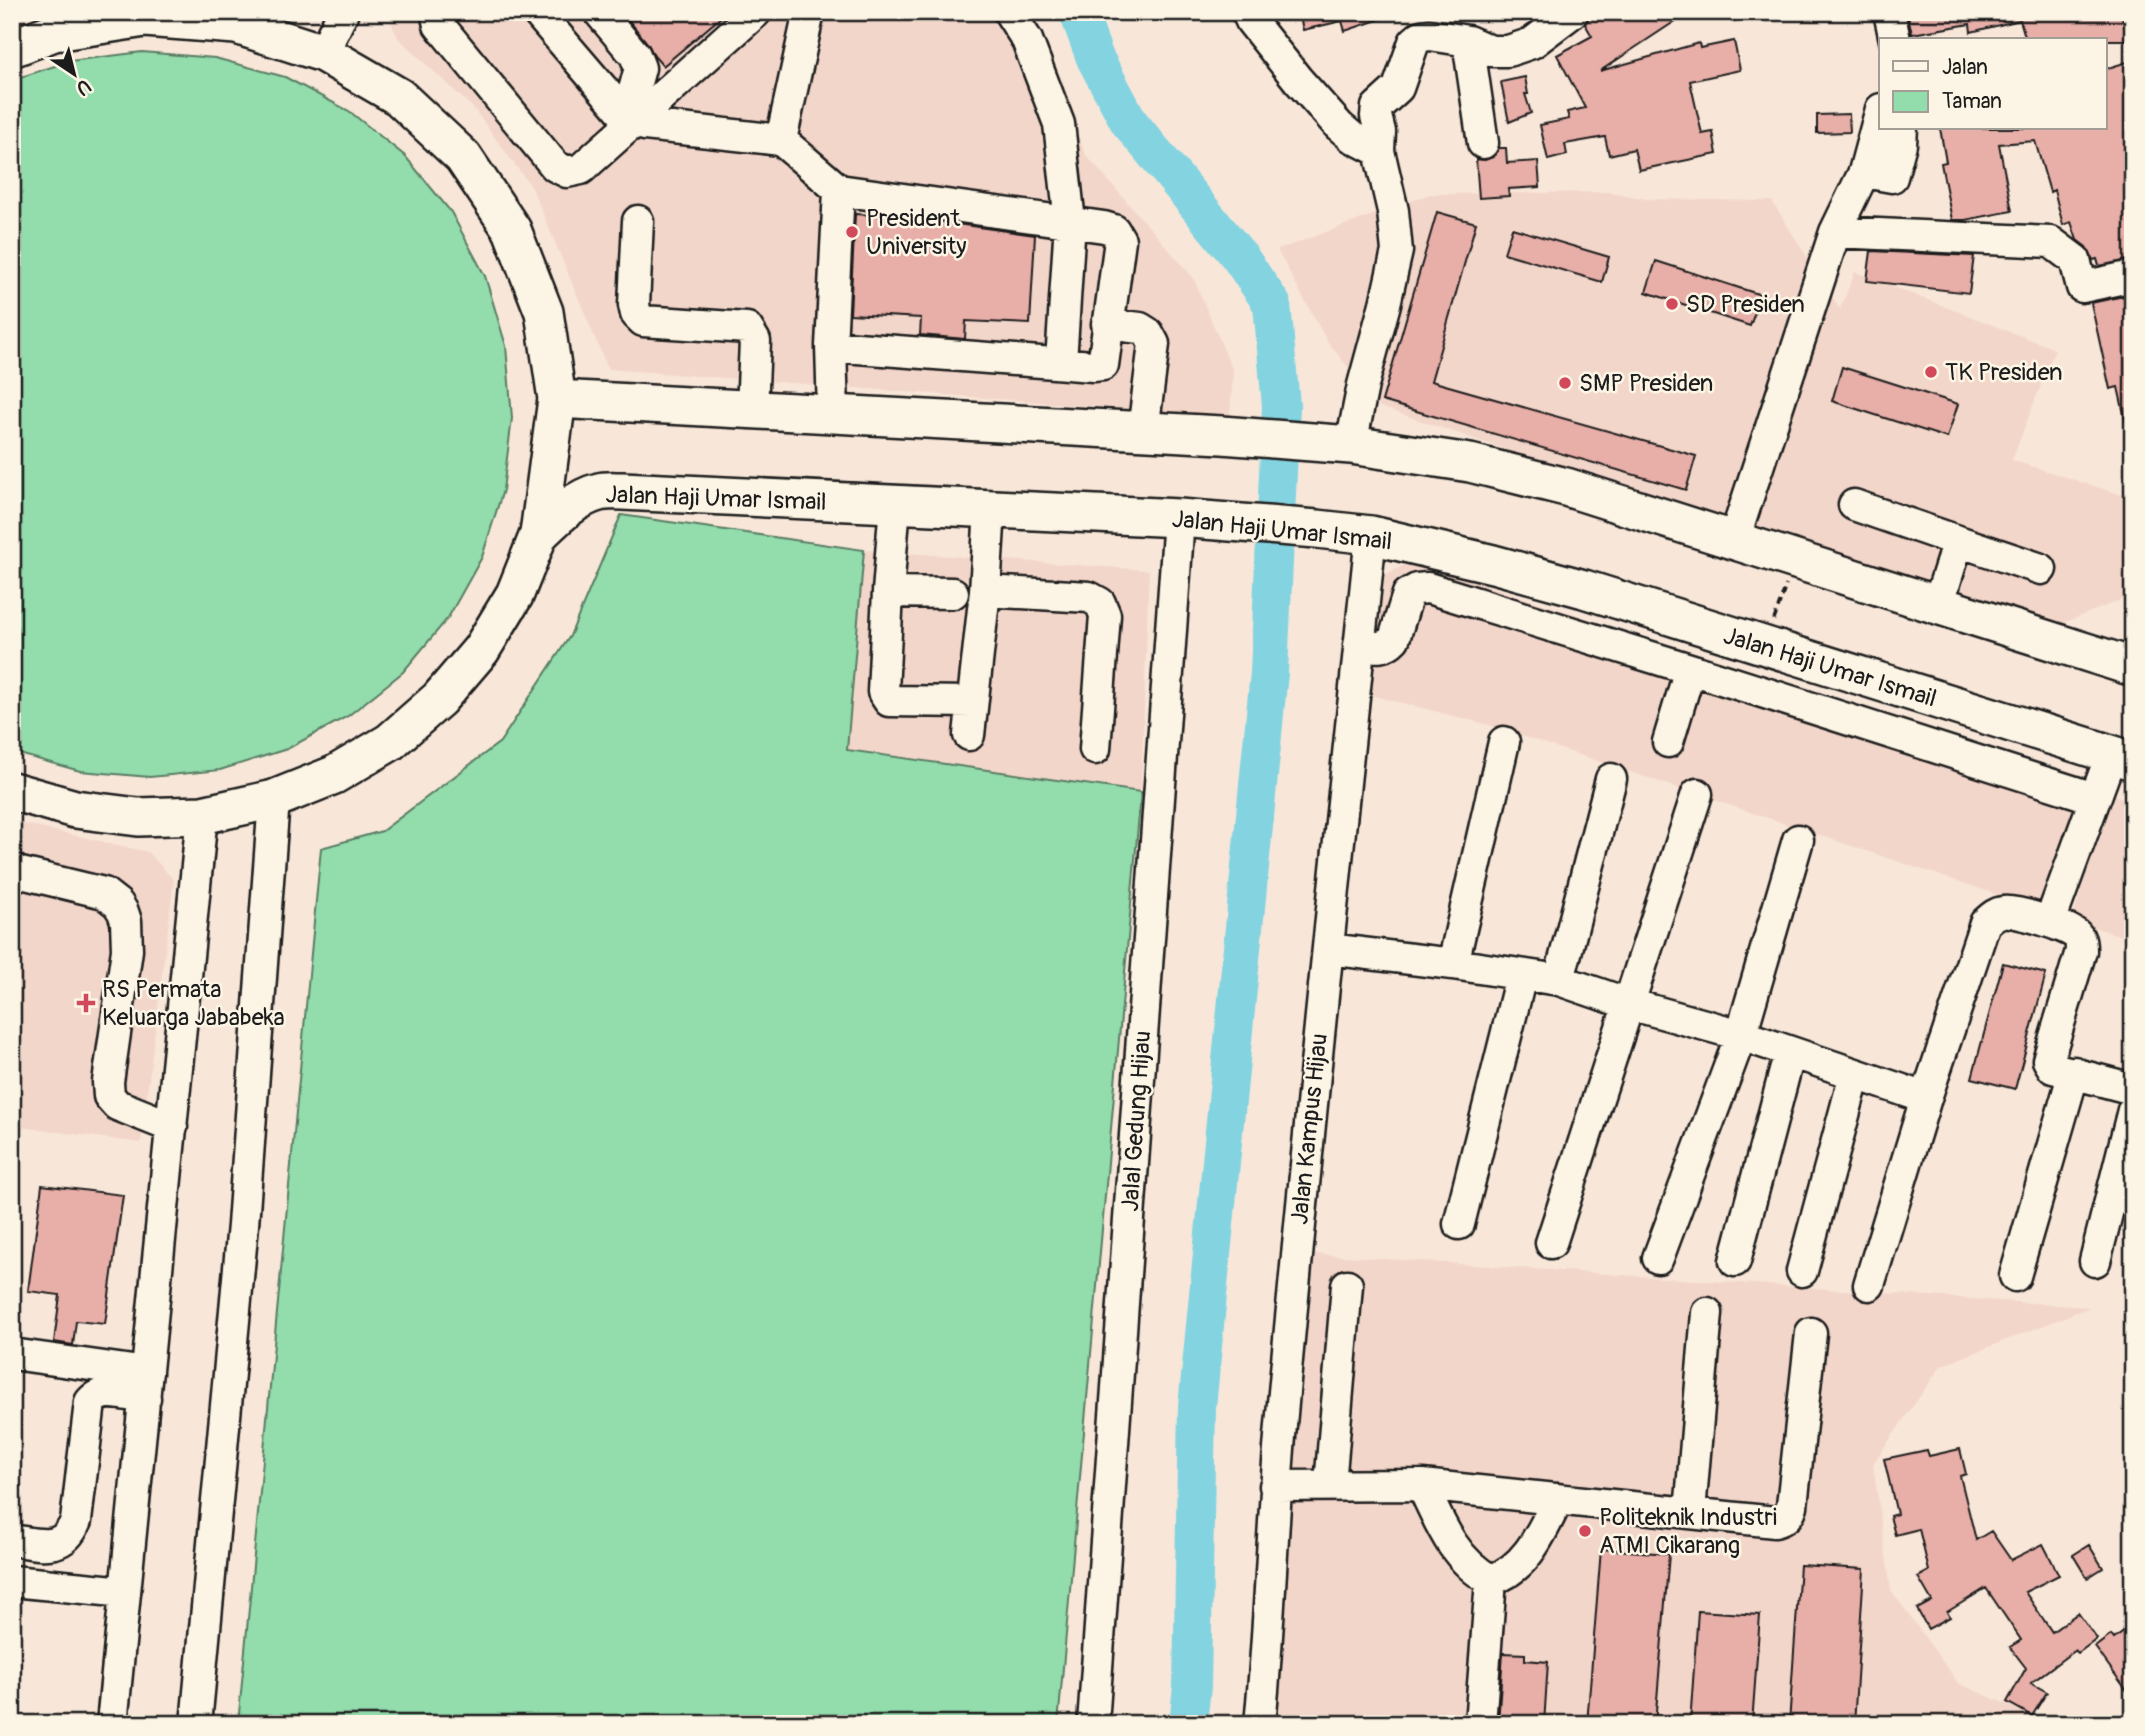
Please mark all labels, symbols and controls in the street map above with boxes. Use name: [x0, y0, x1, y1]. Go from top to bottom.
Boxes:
north arrow: [38, 38, 108, 108]
legend: [1879, 38, 2106, 130]
text: Jalan: [1942, 54, 1988, 81]
text: U: [71, 74, 95, 101]
text: Taman: [1942, 88, 2002, 115]
place label: President University: [866, 204, 967, 261]
marker: President University: [844, 224, 860, 240]
place label: SD Presiden: [1686, 290, 1805, 319]
marker: SD Presiden: [1664, 296, 1680, 312]
place label: TK Presiden: [1945, 358, 2063, 387]
marker: TK Presiden: [1923, 364, 1939, 380]
place label: SMP Presiden: [1579, 369, 1713, 398]
marker: SMP Presiden: [1557, 375, 1573, 391]
street label: Jalan Haji Umar Ismail: [605, 480, 827, 517]
street label: Jalan Haji Umar Ismail: [1171, 505, 1393, 556]
street label: Jalan Haji Umar Ismail: [1720, 621, 1940, 714]
place label: RS Permata Keluarga Jababeka: [102, 975, 285, 1032]
marker: RS Permata Keluarga Jababeka: [76, 993, 96, 1013]
street label: Jalal Gedung Hijau: [1116, 1030, 1157, 1212]
street label: Jalan Kampus Hijau: [1285, 1032, 1334, 1226]
place label: Politeknik Industri ATMI Cikarang: [1599, 1503, 1777, 1560]
marker: Politeknik Industri ATMI Cikarang: [1577, 1523, 1593, 1539]

